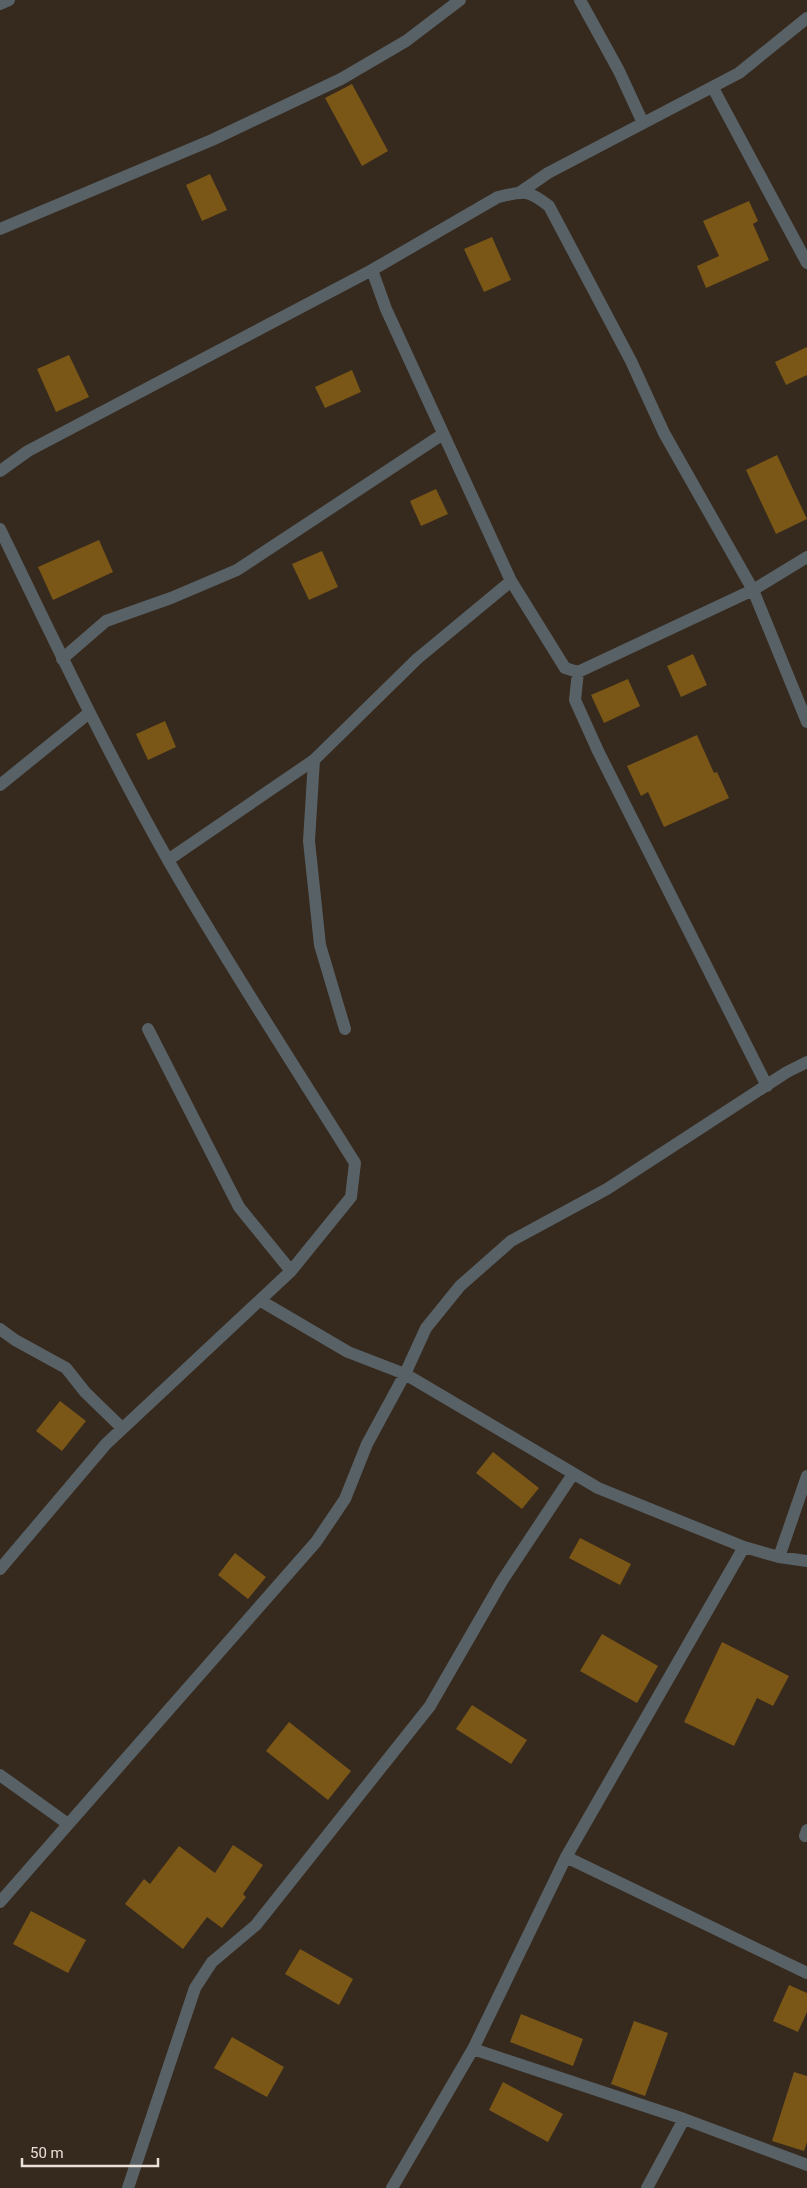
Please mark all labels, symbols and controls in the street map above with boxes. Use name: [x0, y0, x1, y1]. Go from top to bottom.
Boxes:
scale bar: [22, 2136, 159, 2168]
text: 50 m: [30, 2144, 64, 2162]

